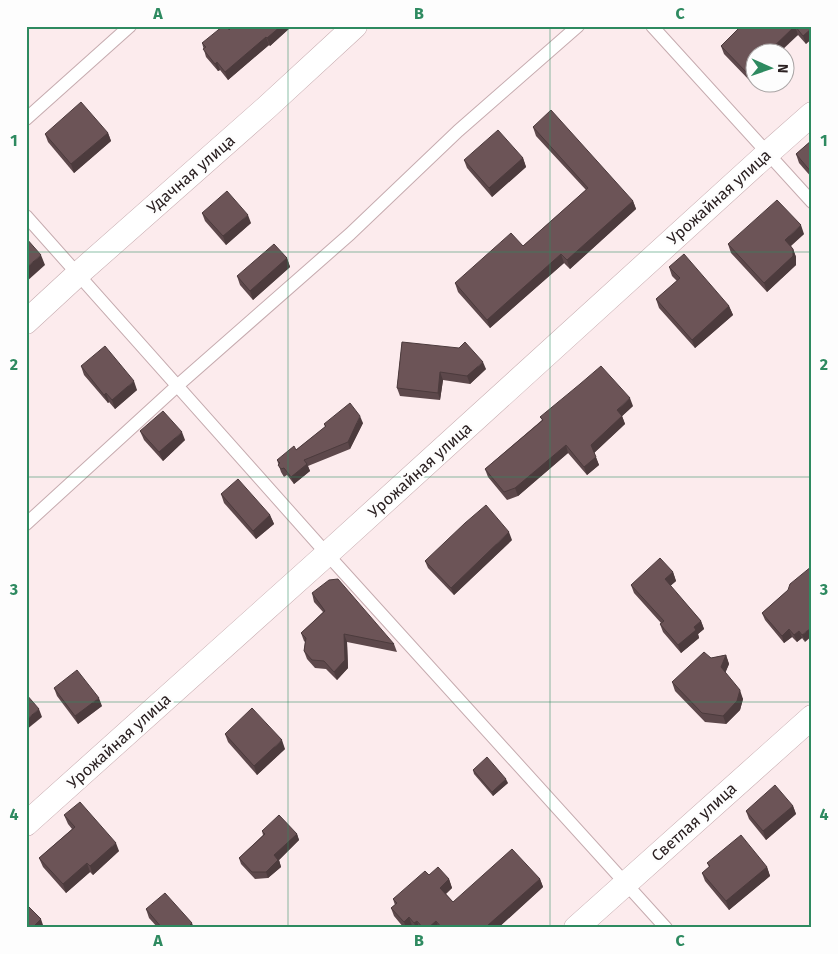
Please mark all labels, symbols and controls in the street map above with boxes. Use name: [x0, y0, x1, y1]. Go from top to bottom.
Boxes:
text: A: [152, 4, 163, 23]
text: B: [414, 4, 424, 23]
text: C: [675, 4, 685, 23]
north arrow: [746, 42, 796, 92]
text: N: [774, 63, 791, 73]
text: 1: [10, 131, 18, 150]
street label: Удачная улица: [143, 131, 239, 217]
text: 1: [820, 131, 828, 150]
street label: Урожайная улица: [663, 146, 775, 248]
text: 2: [10, 355, 18, 374]
text: 2: [820, 355, 828, 374]
street label: Урожайная улица: [364, 419, 476, 521]
text: 3: [9, 580, 18, 599]
text: 3: [819, 580, 828, 599]
street label: Урожайная улица: [63, 690, 175, 792]
street label: Светлая улица: [648, 779, 740, 865]
text: 4: [9, 805, 19, 824]
text: 4: [819, 805, 829, 824]
text: A: [152, 931, 163, 950]
text: B: [414, 931, 424, 950]
text: C: [675, 931, 685, 950]

